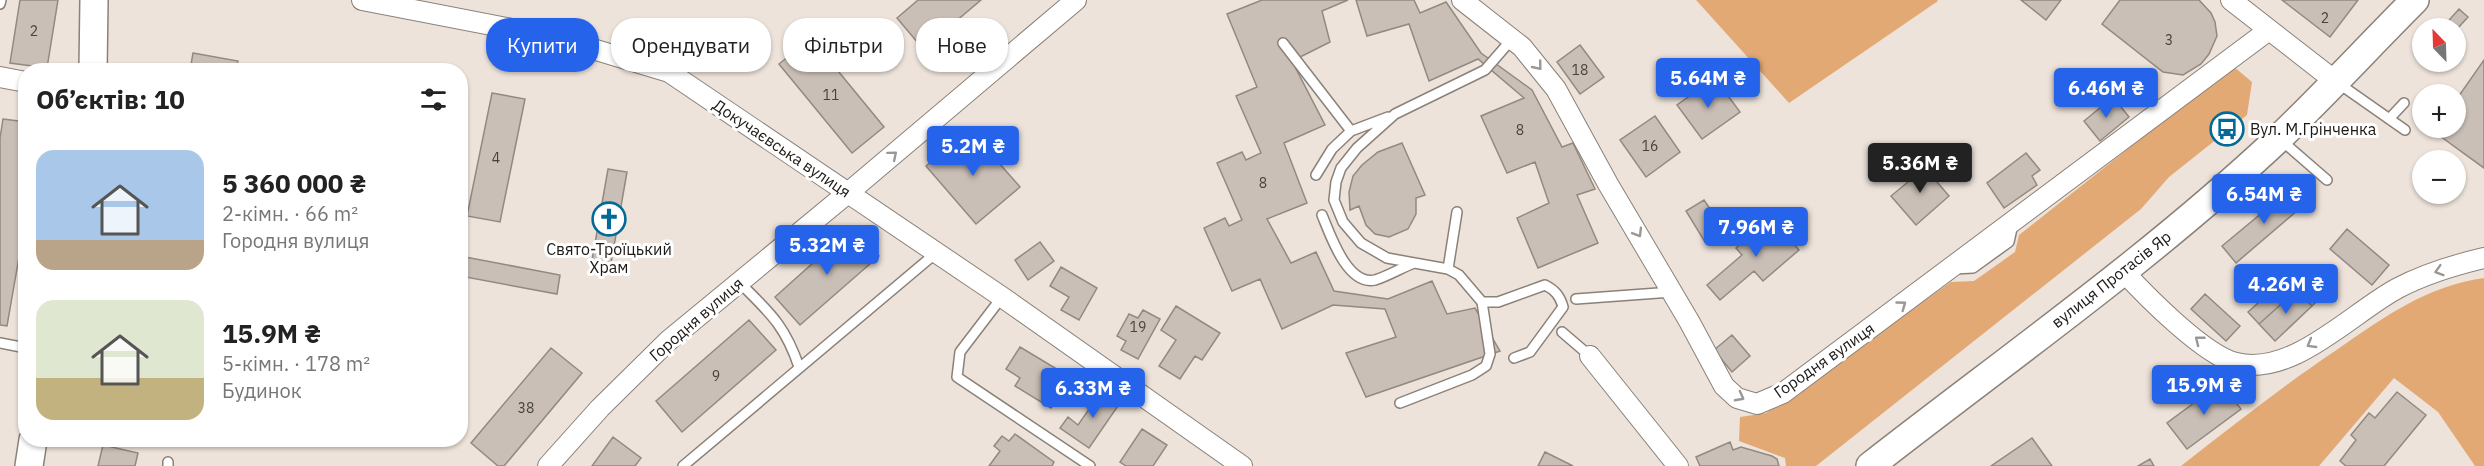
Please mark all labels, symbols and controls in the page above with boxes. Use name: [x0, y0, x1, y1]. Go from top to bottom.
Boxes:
house number: 2: [2321, 9, 2329, 27]
chip: Купити: [486, 18, 599, 72]
chip: Орендувати: [611, 18, 771, 72]
chip: Фільтри: [783, 18, 904, 72]
chip: Нове: [916, 18, 1008, 72]
north arrow: [2412, 18, 2466, 72]
map controls: [2412, 18, 2466, 204]
house number: 2: [30, 22, 38, 40]
house number: 3: [2165, 31, 2173, 49]
pin: 5.64M ₴: [1653, 58, 1763, 109]
one-way arrow: [1530, 59, 1541, 70]
house number: 18: [1572, 61, 1588, 79]
text: 5.64M ₴: [1670, 64, 1746, 91]
pin: 6.46M ₴: [2051, 68, 2161, 119]
text: 6.46M ₴: [2068, 74, 2144, 101]
text: Об’єктів: 10: [36, 82, 185, 116]
icon: filters: [417, 83, 450, 116]
button: +: [2412, 84, 2466, 138]
house number: 11: [823, 86, 839, 104]
street label: Докучаєвська вулиця: [709, 94, 855, 202]
bus stop icon: Вул. М.Грінченка: [2209, 111, 2245, 147]
place label: Вул. М.Грінченка: [2250, 119, 2377, 139]
house number: 8: [1516, 121, 1524, 139]
pin: 5.2M ₴: [924, 126, 1022, 177]
text: 5.2M ₴: [941, 132, 1005, 159]
house number: 16: [1642, 137, 1658, 155]
pin: 5.36M ₴: [1865, 143, 1975, 194]
house number: 4: [492, 149, 500, 167]
text: 5.36M ₴: [1882, 149, 1958, 176]
button: −: [2412, 150, 2466, 204]
one-way arrow: [886, 151, 897, 162]
text: 5 360 000 ₴: [222, 166, 366, 200]
icon: home: [84, 174, 156, 246]
house number: 8: [1259, 174, 1267, 192]
pin: 6.54M ₴: [2209, 174, 2319, 225]
text: 6.54M ₴: [2226, 180, 2302, 207]
text: 2-кімн. · 66 m²: [222, 200, 358, 227]
church icon: Свято-Троїцький Храм: [591, 201, 627, 237]
pin: 7.96M ₴: [1701, 207, 1811, 258]
text: 7.96M ₴: [1718, 213, 1794, 240]
pin: 5.32M ₴: [772, 225, 882, 276]
street label: вулиця Протасів Яр: [2047, 226, 2175, 332]
text: Городня вулиця: [222, 227, 369, 254]
one-way arrow: [1630, 227, 1642, 237]
text: 5.32M ₴: [789, 231, 865, 258]
place label: Свято-Троїцький Храм: [546, 239, 672, 277]
pin: 4.26M ₴: [2231, 264, 2341, 315]
one-way arrow: [2434, 264, 2445, 276]
text: 4.26M ₴: [2248, 270, 2324, 297]
street label: Городня вулиця: [645, 273, 747, 365]
one-way arrow: [1895, 302, 1906, 313]
text: 15.9M ₴: [222, 316, 321, 350]
house number: 19: [1130, 318, 1146, 336]
street label: Городня вулиця: [1770, 318, 1878, 402]
icon: home: [84, 324, 156, 396]
one-way arrow: [2194, 337, 2205, 348]
one-way arrow: [2307, 337, 2318, 349]
text: 5-кімн. · 178 m²: [222, 350, 370, 377]
pin: 15.9M ₴: [2149, 365, 2259, 416]
house number: 9: [712, 367, 720, 385]
pin: 6.33M ₴: [1038, 368, 1148, 419]
text: 15.9M ₴: [2166, 371, 2242, 398]
text: 6.33M ₴: [1055, 374, 1131, 401]
text: Будинок: [222, 377, 302, 404]
one-way arrow: [1734, 390, 1744, 401]
house number: 38: [518, 399, 534, 417]

